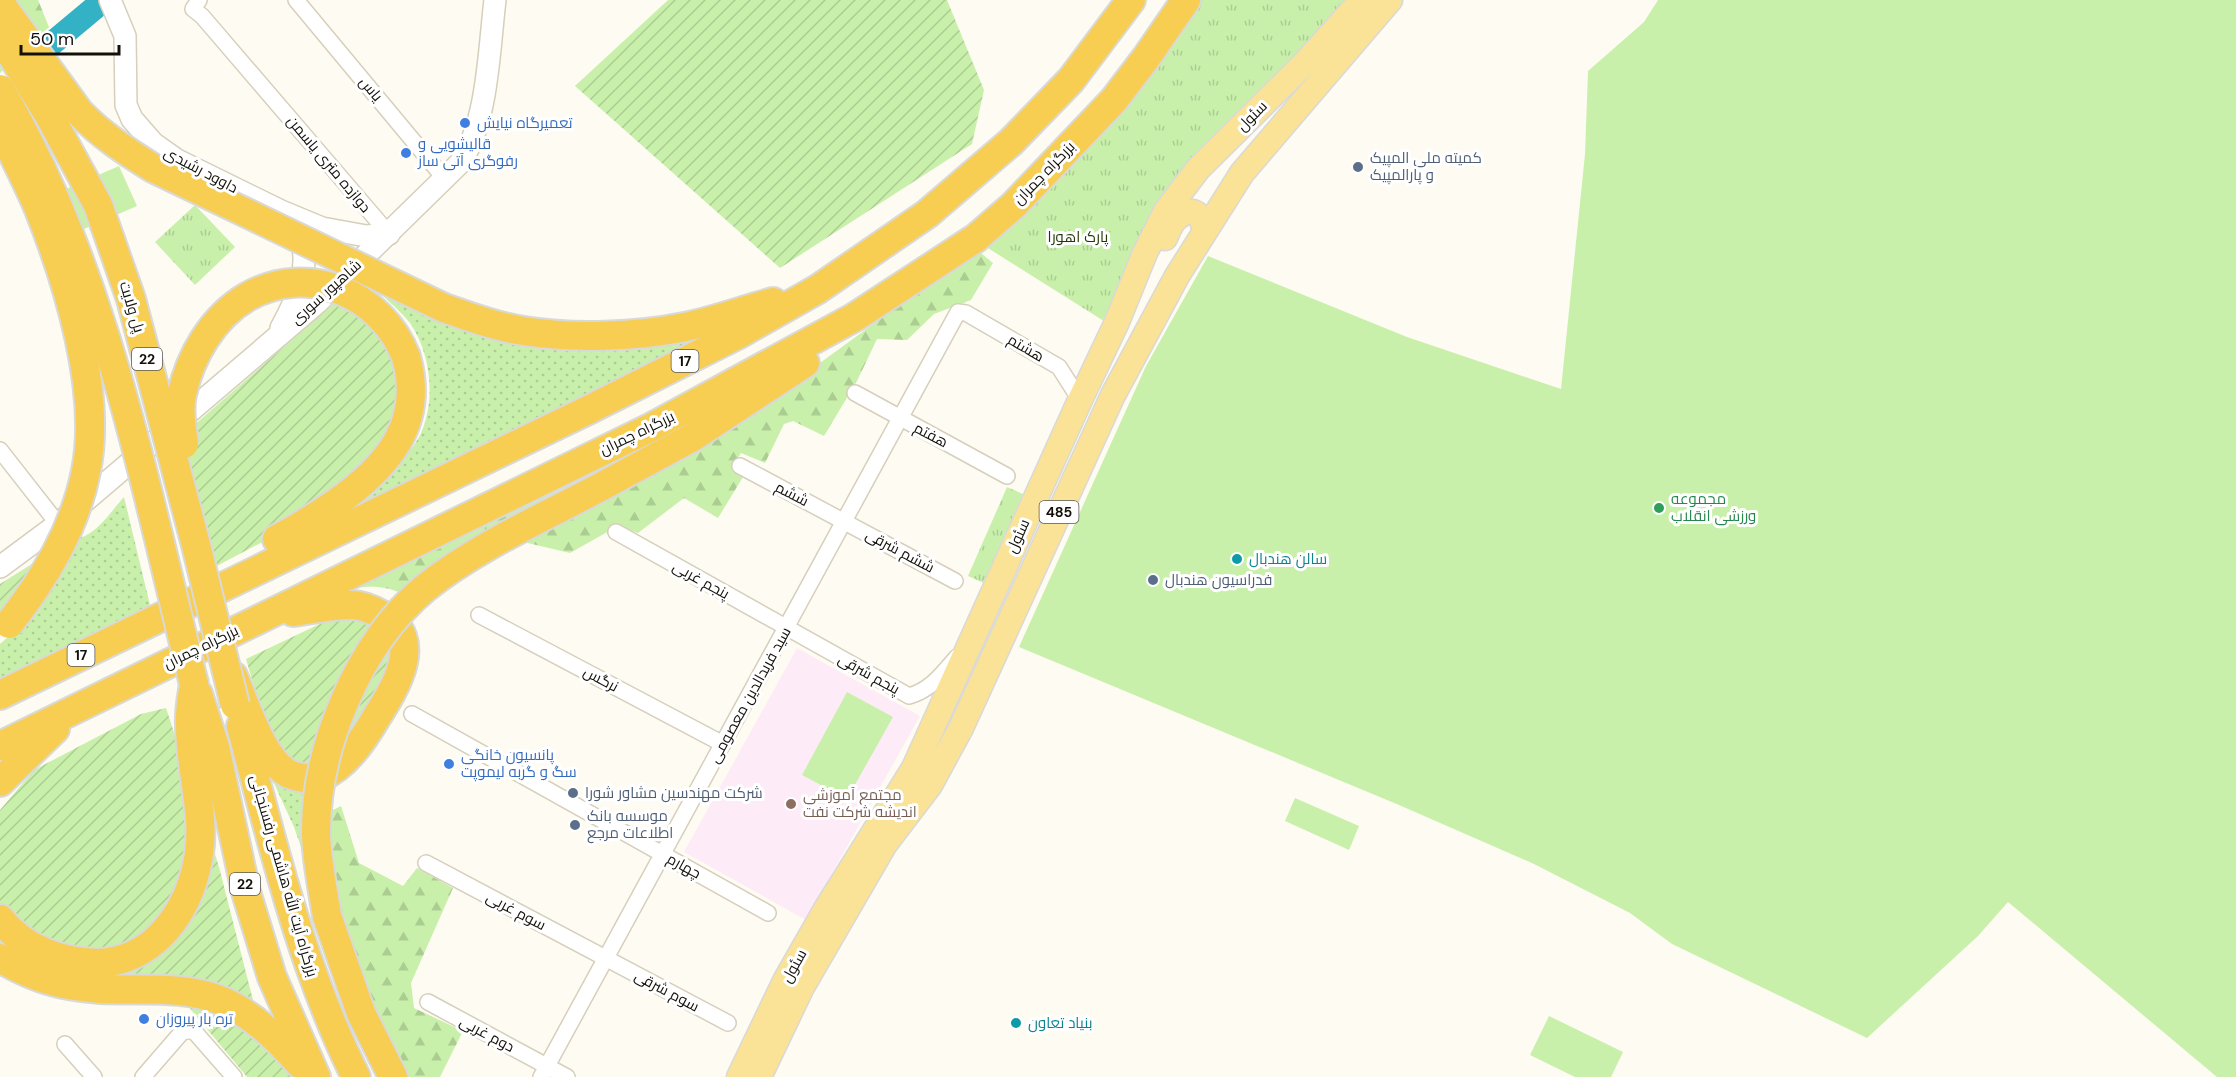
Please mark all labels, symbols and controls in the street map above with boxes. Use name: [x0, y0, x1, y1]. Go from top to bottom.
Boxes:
scale bar: [21, 18, 118, 56]
text: 50 m: [30, 27, 74, 51]
street label: یاس: [355, 72, 387, 106]
street label: سئول: [1232, 96, 1272, 136]
street label: دوازده متری یاسمن: [283, 111, 375, 217]
place label: تعمیرگاه نیایش: [477, 113, 572, 133]
marker: تعمیرگاه نیایش: [458, 116, 472, 130]
place label: قالیشویی و رفوگری آتی ساز: [417, 134, 518, 171]
street label: بزرگراه چمران: [1009, 137, 1079, 209]
street label: داوود رشیدی: [161, 142, 241, 198]
marker: قالیشویی و رفوگری آتی ساز: [399, 146, 413, 160]
place label: کمیته ملی المپیک و پارالمپیک: [1370, 148, 1482, 185]
marker: کمیته ملی المپیک و پارالمپیک: [1351, 160, 1365, 174]
park label: پارک اهورا: [1048, 227, 1108, 247]
street label: شاهپور سوری: [287, 255, 365, 329]
street label: پل ولایت: [115, 279, 149, 335]
street label: هشتم: [1004, 330, 1048, 366]
road number: 22: [132, 348, 162, 370]
road number: 17: [672, 350, 698, 372]
street label: بزرگراه چمران: [596, 406, 678, 460]
street label: هفتم: [910, 418, 952, 452]
street label: ششم: [772, 477, 812, 511]
place label: مجموعه ورزشی انقلاب: [1671, 489, 1756, 526]
road number: 485: [1040, 501, 1078, 523]
marker: مجموعه ورزشی انقلاب: [1652, 501, 1666, 515]
street label: سئول: [1002, 516, 1034, 556]
street label: ششم شرقی: [862, 525, 938, 577]
place label: سالن هندبال: [1249, 549, 1327, 569]
marker: سالن هندبال: [1230, 552, 1244, 566]
street label: پنجم غربی: [669, 556, 733, 604]
place label: فدراسیون هندبال: [1165, 570, 1272, 590]
marker: فدراسیون هندبال: [1146, 573, 1160, 587]
street label: بزرگراه چمران: [160, 620, 242, 674]
street label: سید فریدالدین معصومی: [704, 623, 796, 767]
road number: 17: [68, 644, 94, 666]
street label: پنجم شرقی: [835, 649, 903, 699]
street label: نرگس: [580, 661, 622, 697]
place label: پانسیون خانگی سگ و گربه لیموپت: [461, 745, 577, 782]
marker: پانسیون خانگی سگ و گربه لیموپت: [442, 757, 456, 771]
street label: بزرگراه آیت الله هاشمی رفسنجانی: [246, 773, 322, 979]
place label: شرکت مهندسین مشاور شورا: [585, 783, 763, 803]
place label: مجتمع آموزشی اندیشه شرکت نفت: [803, 785, 917, 822]
marker: شرکت مهندسین مشاور شورا: [566, 786, 580, 800]
marker: مجتمع آموزشی اندیشه شرکت نفت: [784, 797, 798, 811]
place label: موسسه بانک اطلاعات مرجع: [587, 806, 673, 844]
marker: موسسه بانک اطلاعات مرجع: [568, 818, 582, 832]
street label: چهارم: [663, 849, 705, 883]
road number: 22: [230, 873, 260, 895]
street label: سوم غربی: [483, 887, 549, 935]
street label: سئول: [777, 946, 811, 986]
street label: سوم شرقی: [631, 966, 703, 1016]
place label: تره بار پیروزان: [156, 1009, 233, 1029]
street label: دوم غربی: [456, 1011, 518, 1057]
marker: تره بار پیروزان: [137, 1012, 151, 1026]
place label: بنیاد تعاون: [1028, 1013, 1093, 1033]
marker: بنیاد تعاون: [1009, 1016, 1023, 1030]

